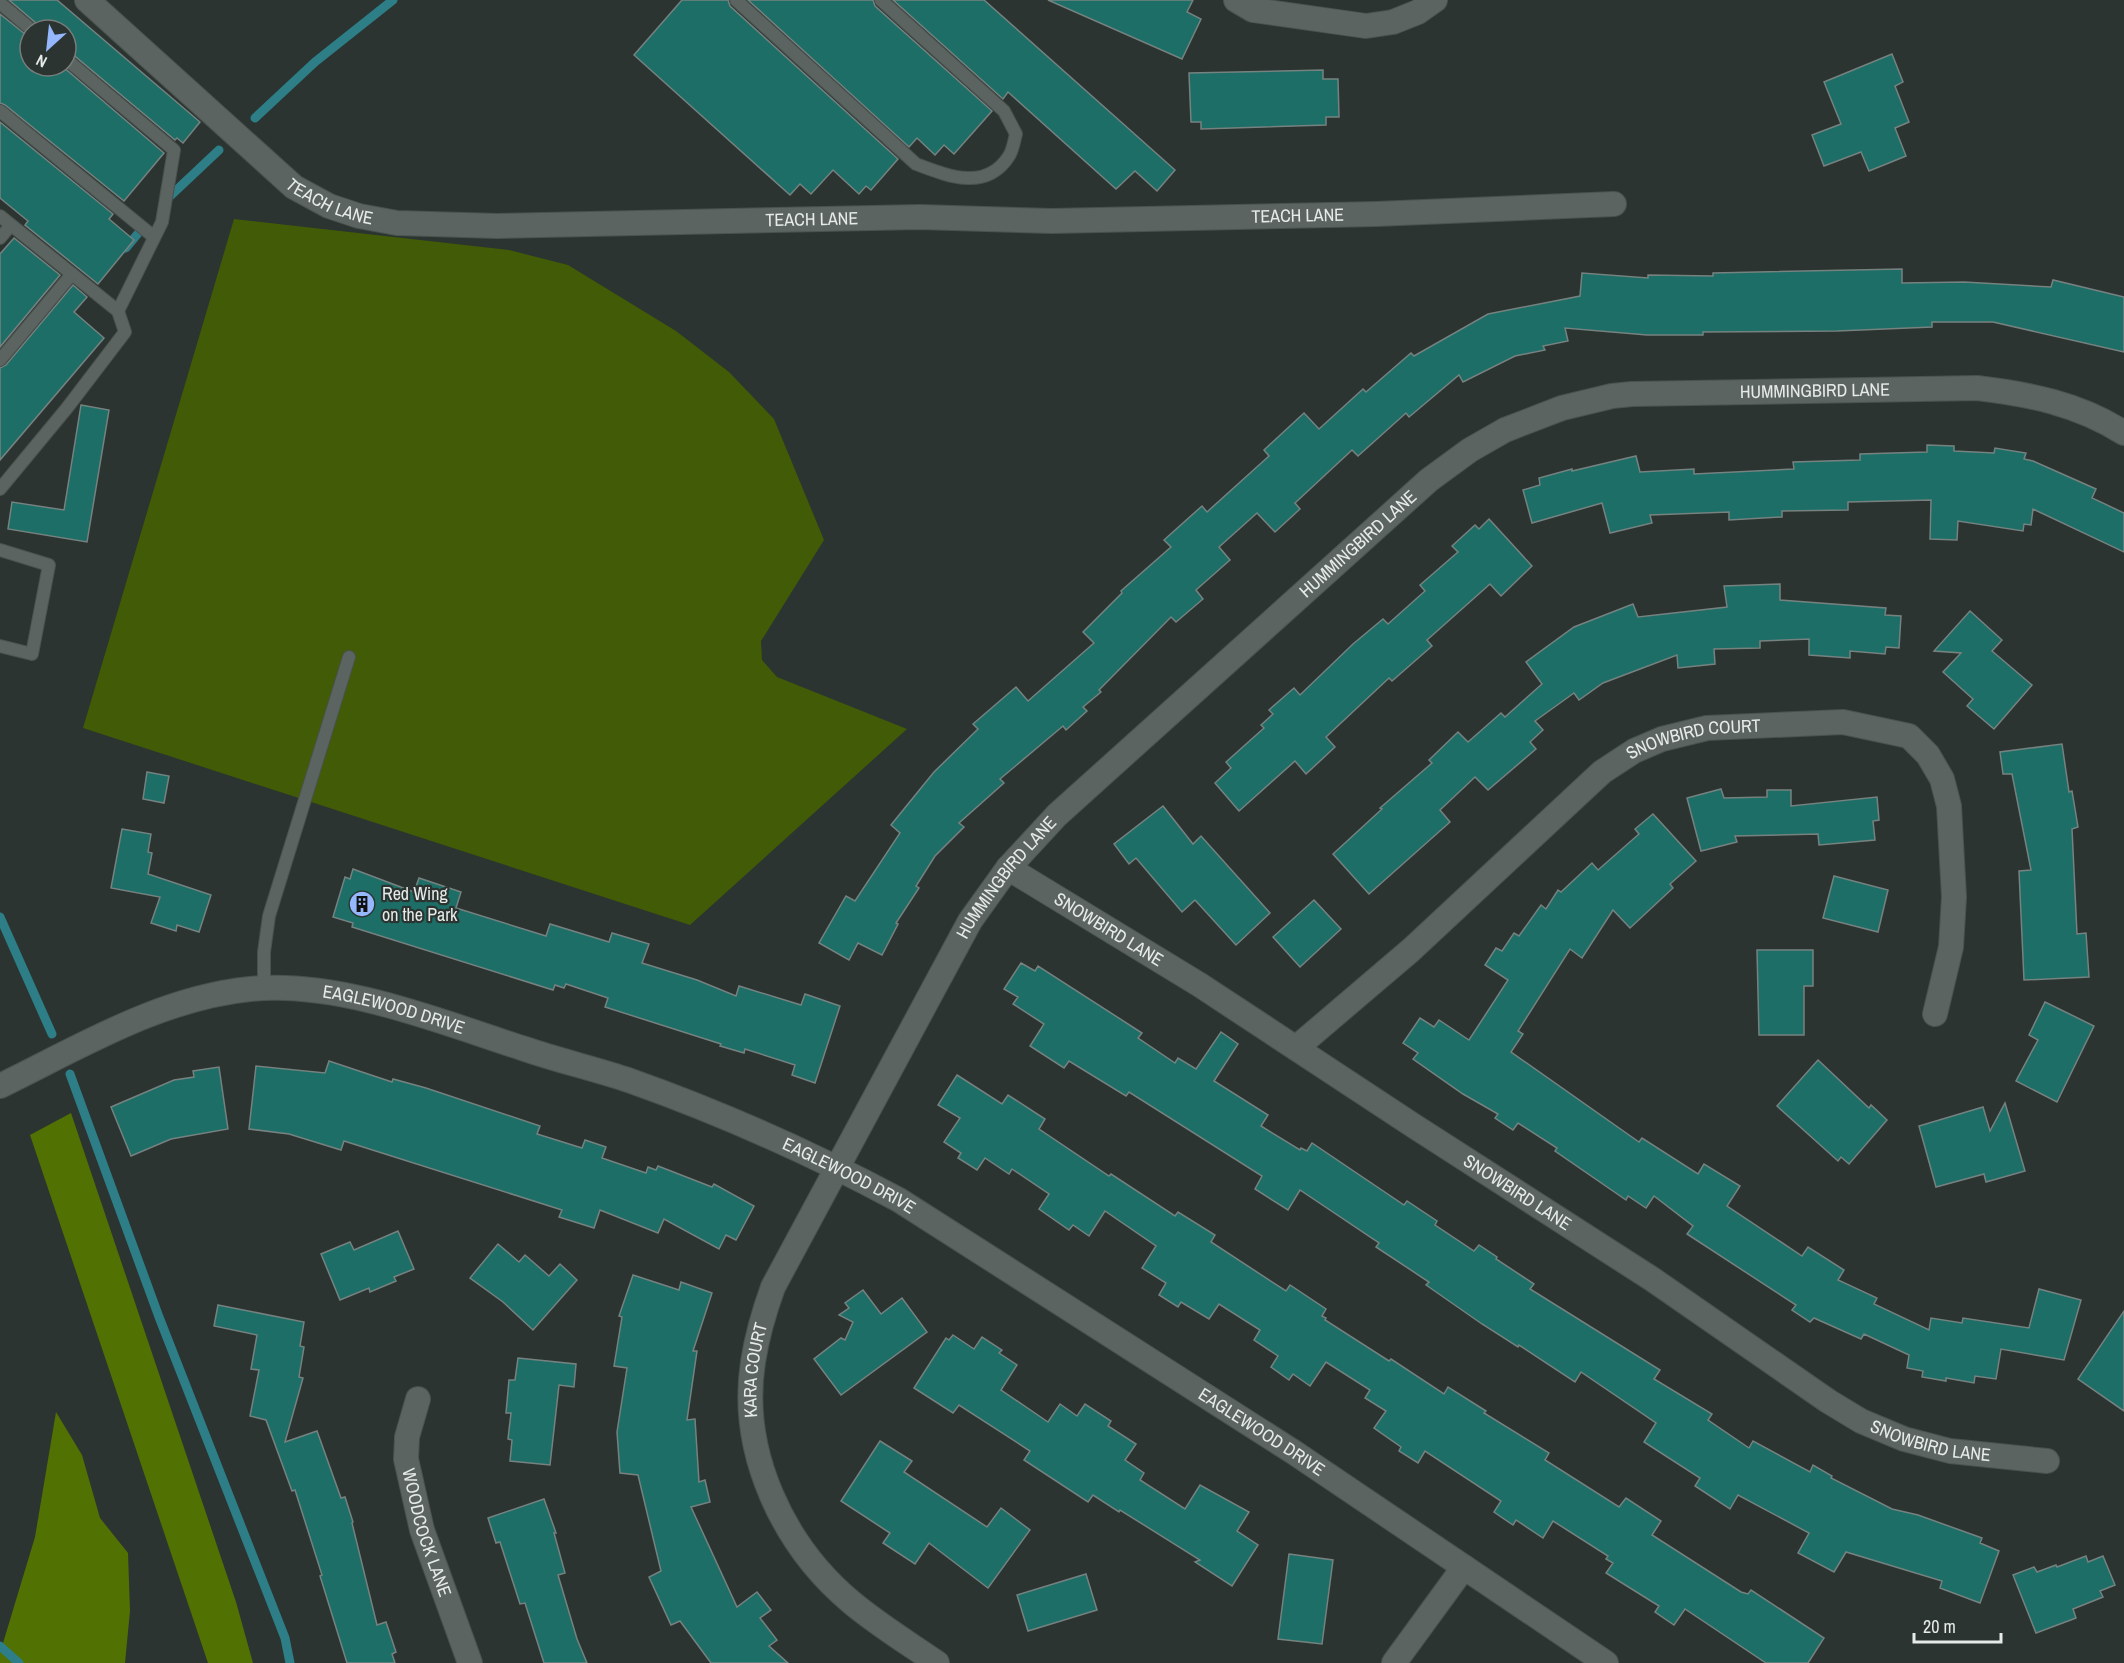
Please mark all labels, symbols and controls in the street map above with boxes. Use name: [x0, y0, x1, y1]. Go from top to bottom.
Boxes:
north arrow: [18, 18, 78, 78]
text: N: [32, 49, 50, 73]
street label: TEACH LANE: [281, 172, 375, 230]
street label: TEACH LANE: [1251, 202, 1344, 229]
street label: TEACH LANE: [765, 205, 858, 232]
street label: HUMMINGBIRD LANE: [1740, 377, 1890, 404]
street label: HUMMINGBIRD LANE: [1294, 484, 1422, 603]
street label: SNOWBIRD COURT: [1621, 713, 1761, 765]
street label: HUMMINGBIRD LANE: [950, 810, 1062, 943]
place label: Red Wing on the Park: [382, 881, 458, 927]
street label: SNOWBIRD LANE: [1050, 886, 1168, 972]
building icon: Red Wing on the Park: [347, 889, 377, 919]
street label: EAGLEWOOD DRIVE: [321, 978, 468, 1040]
street label: EAGLEWOOD DRIVE: [779, 1131, 921, 1220]
street label: SNOWBIRD LANE: [1459, 1148, 1577, 1236]
street label: KARA COURT: [737, 1320, 773, 1419]
street label: EAGLEWOOD DRIVE: [1194, 1381, 1330, 1482]
street label: SNOWBIRD LANE: [1867, 1413, 1992, 1467]
street label: WOODCOCK LANE: [396, 1466, 458, 1600]
scale bar: [1914, 1606, 2001, 1644]
text: 20 m: [1923, 1614, 1956, 1639]

